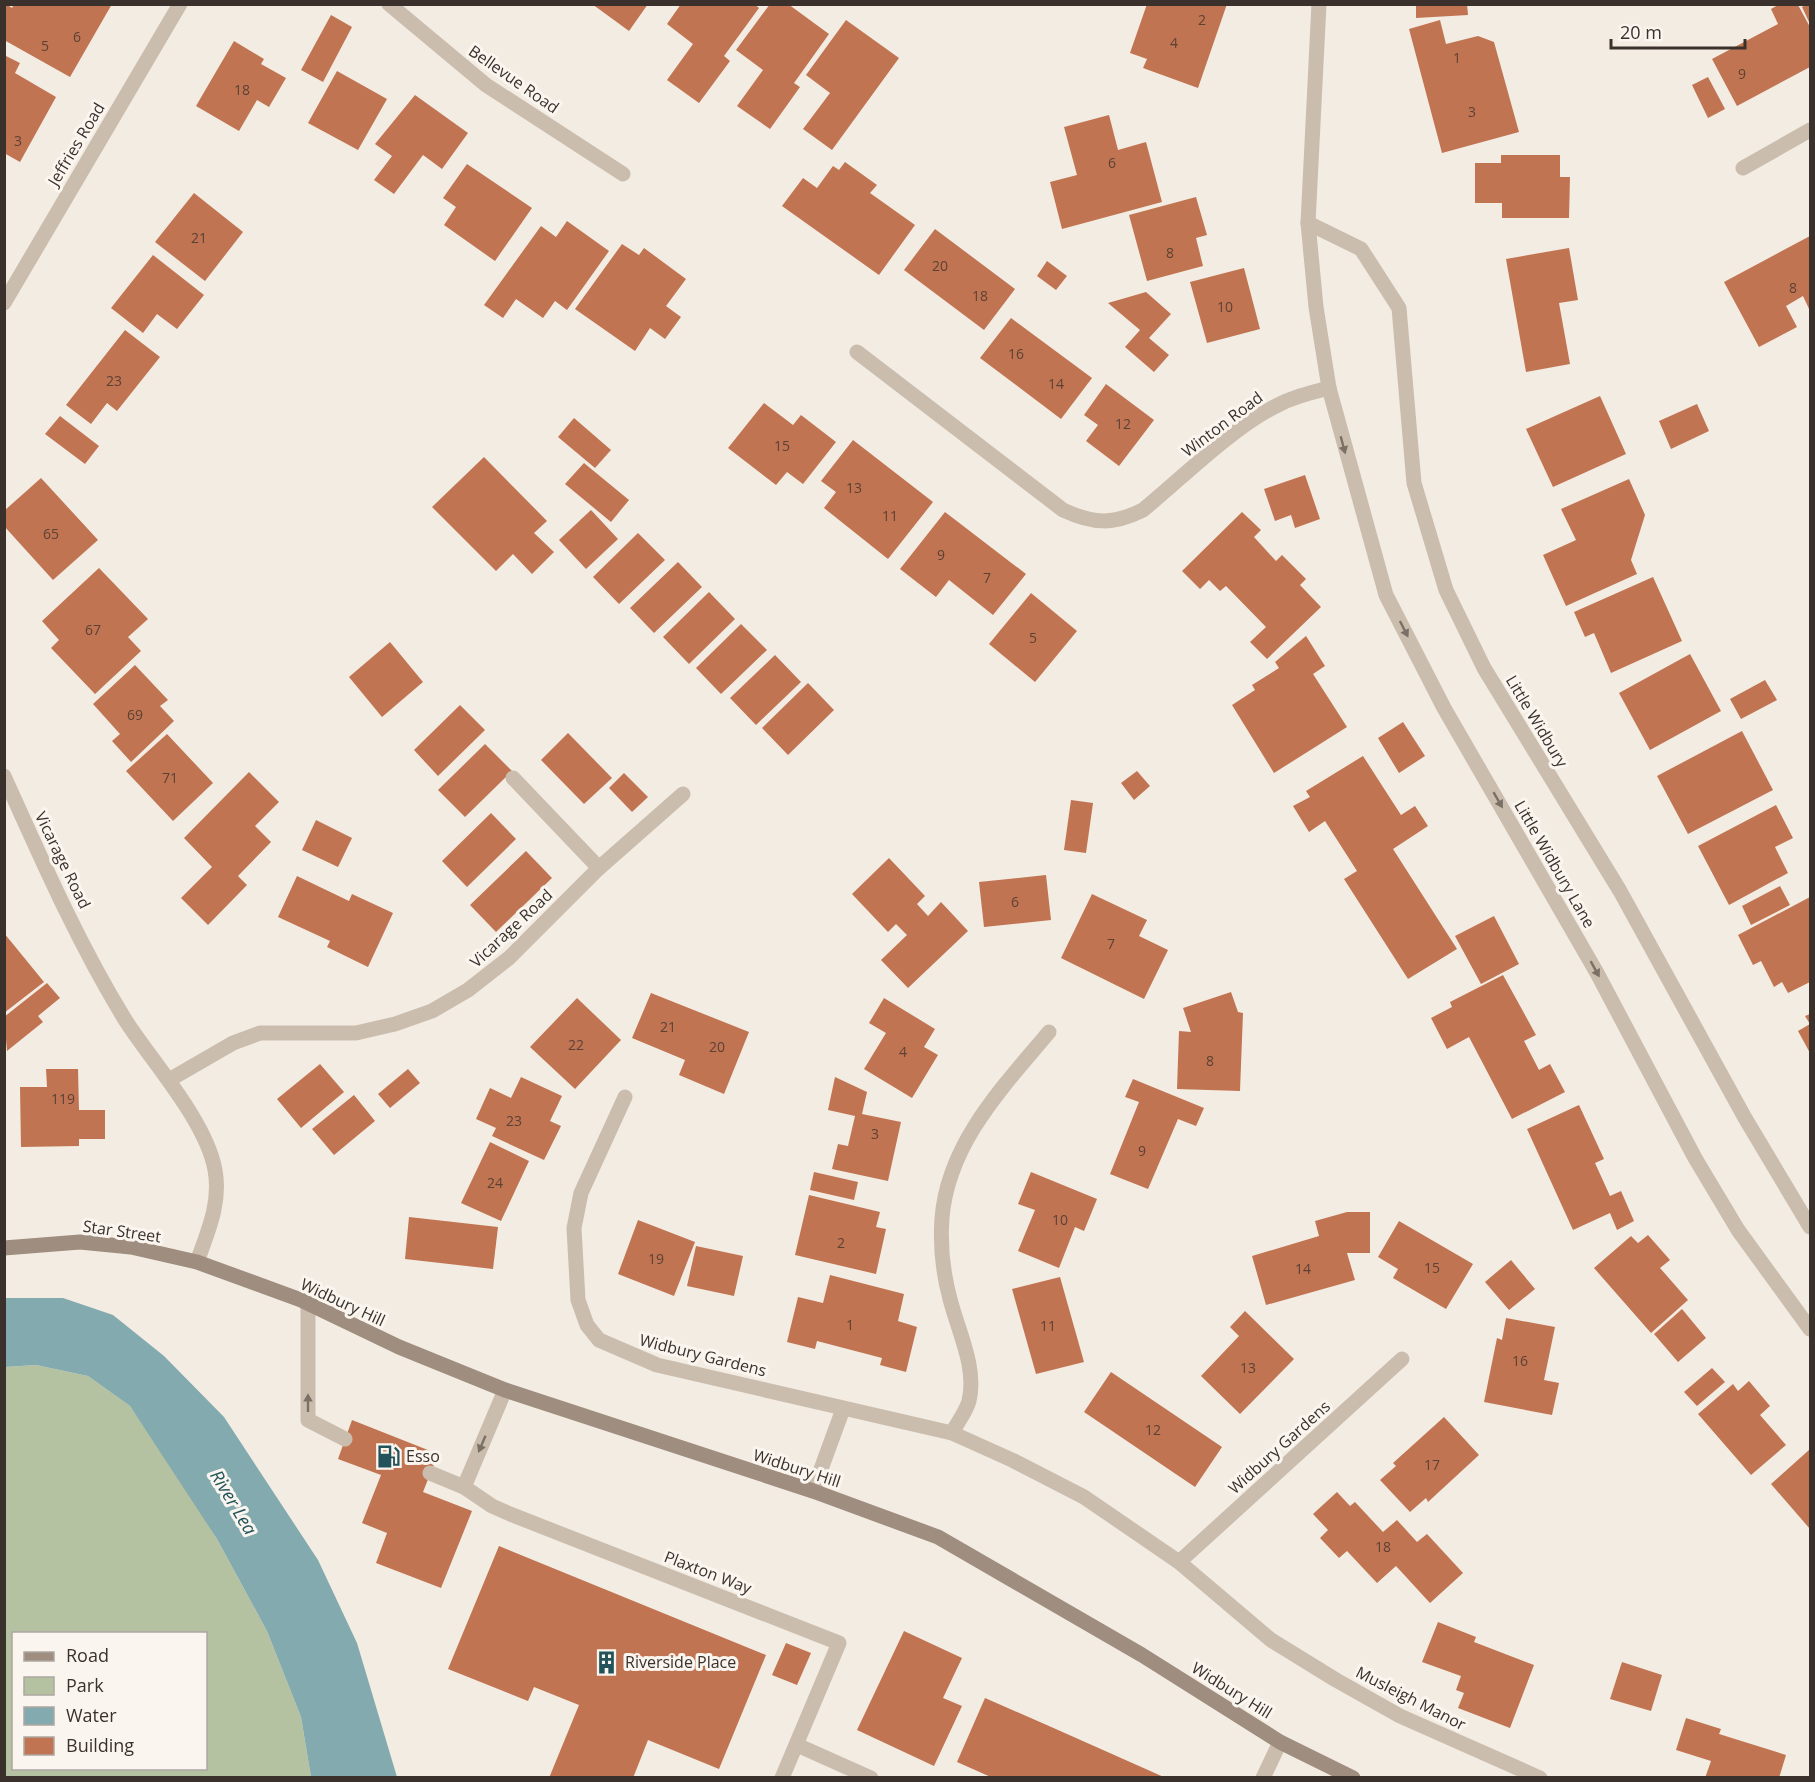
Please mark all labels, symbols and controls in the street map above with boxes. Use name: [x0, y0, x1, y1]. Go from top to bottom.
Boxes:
house number: 2: [1198, 10, 1206, 29]
scale bar: [1611, 12, 1744, 50]
text: 20 m: [1620, 20, 1662, 44]
house number: 6: [73, 27, 81, 46]
house number: 4: [1170, 33, 1178, 52]
house number: 5: [41, 36, 49, 55]
street label: Bellevue Road: [464, 40, 564, 118]
house number: 1: [1453, 48, 1461, 67]
house number: 9: [1738, 64, 1746, 83]
house number: 18: [234, 80, 250, 99]
street label: Jeffries Road: [41, 98, 110, 191]
house number: 3: [1468, 102, 1476, 121]
house number: 3: [14, 131, 22, 150]
house number: 6: [1108, 153, 1116, 172]
house number: 21: [191, 228, 207, 247]
house number: 8: [1166, 243, 1174, 262]
house number: 20: [932, 256, 948, 275]
house number: 8: [1789, 278, 1797, 297]
house number: 18: [972, 286, 988, 305]
house number: 10: [1217, 297, 1233, 316]
house number: 16: [1008, 344, 1024, 363]
house number: 23: [106, 371, 122, 390]
house number: 14: [1048, 374, 1064, 393]
street label: Winton Road: [1177, 386, 1267, 462]
house number: 12: [1115, 414, 1131, 433]
house number: 15: [774, 436, 790, 455]
one-way arrow: [1339, 436, 1349, 454]
house number: 13: [846, 478, 862, 497]
house number: 11: [882, 506, 898, 525]
house number: 65: [43, 524, 59, 543]
house number: 9: [937, 545, 945, 564]
house number: 7: [983, 568, 991, 587]
house number: 67: [85, 620, 101, 639]
one-way arrow: [1399, 621, 1409, 638]
house number: 5: [1029, 628, 1037, 647]
street label: Little Widbury: [1501, 671, 1574, 772]
house number: 69: [127, 705, 143, 724]
house number: 71: [162, 768, 178, 787]
one-way arrow: [1492, 792, 1502, 809]
street label: Little Widbury Lane: [1509, 796, 1601, 932]
street label: Vicarage Road: [30, 808, 96, 912]
street label: Vicarage Road: [465, 884, 557, 972]
house number: 6: [1011, 892, 1019, 911]
house number: 7: [1107, 934, 1115, 953]
one-way arrow: [1590, 961, 1600, 978]
house number: 21: [660, 1017, 676, 1036]
house number: 22: [568, 1035, 584, 1054]
house number: 20: [709, 1037, 725, 1056]
house number: 4: [899, 1042, 907, 1061]
house number: 8: [1206, 1051, 1214, 1070]
house number: 119: [51, 1089, 75, 1108]
house number: 23: [506, 1111, 522, 1130]
house number: 3: [871, 1124, 879, 1143]
house number: 9: [1138, 1141, 1146, 1160]
house number: 24: [487, 1173, 503, 1192]
house number: 10: [1052, 1210, 1068, 1229]
street label: Star Street: [81, 1215, 163, 1247]
house number: 2: [837, 1233, 845, 1252]
house number: 19: [648, 1249, 664, 1268]
house number: 15: [1424, 1258, 1440, 1277]
house number: 14: [1295, 1259, 1311, 1278]
street label: Widbury Hill: [297, 1273, 389, 1331]
house number: 1: [846, 1315, 854, 1334]
house number: 11: [1040, 1316, 1056, 1335]
street label: Widbury Gardens: [637, 1329, 769, 1381]
house number: 16: [1512, 1351, 1528, 1370]
house number: 13: [1240, 1358, 1256, 1377]
one-way arrow: [303, 1393, 313, 1412]
street label: Widbury Gardens: [1223, 1395, 1335, 1499]
house number: 12: [1145, 1420, 1161, 1439]
one-way arrow: [478, 1435, 487, 1452]
fuel station icon: Esso: [375, 1443, 401, 1469]
street label: Widbury Hill: [750, 1444, 844, 1492]
place label: Esso: [406, 1445, 440, 1467]
house number: 17: [1424, 1455, 1440, 1474]
water label: River Lea: [205, 1465, 263, 1539]
house number: 18: [1375, 1537, 1391, 1556]
street label: Plaxton Way: [661, 1545, 756, 1599]
legend: [12, 1632, 207, 1770]
text: Road: [66, 1643, 109, 1667]
building icon: Riverside Place: [594, 1649, 620, 1675]
place label: Riverside Place: [625, 1651, 736, 1673]
street label: Widbury Hill: [1188, 1657, 1276, 1723]
street label: Musleigh Manor: [1352, 1661, 1470, 1735]
text: Park: [66, 1673, 104, 1697]
text: Water: [66, 1703, 117, 1727]
text: Building: [66, 1733, 134, 1757]

